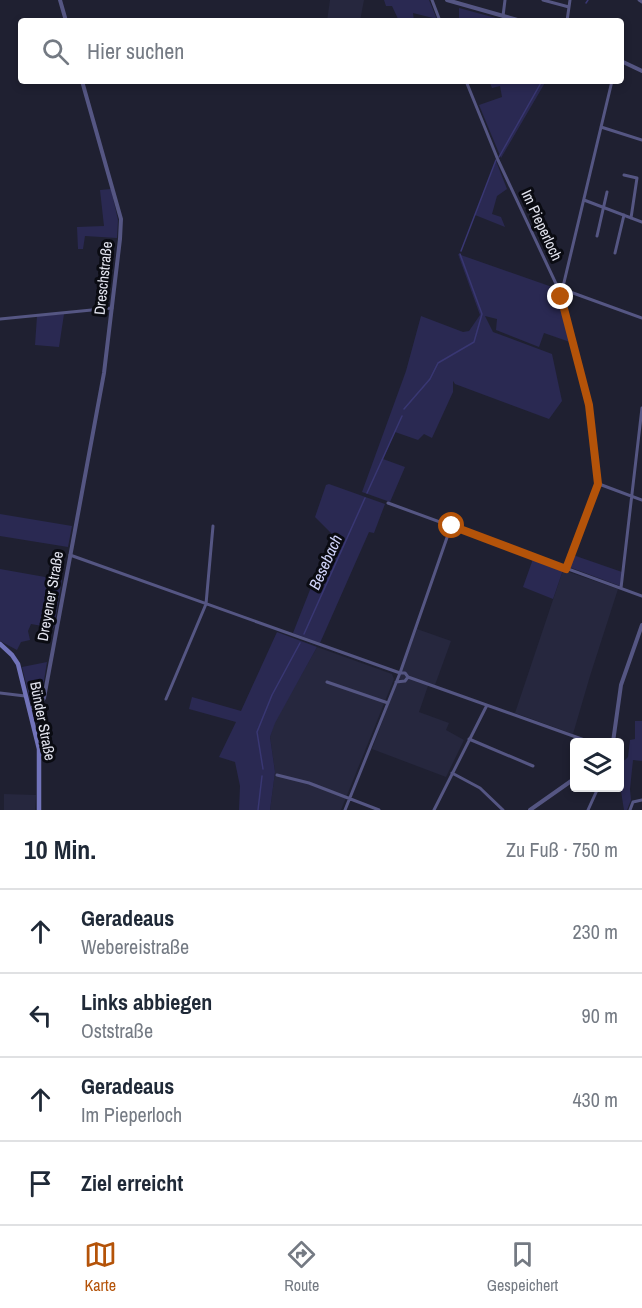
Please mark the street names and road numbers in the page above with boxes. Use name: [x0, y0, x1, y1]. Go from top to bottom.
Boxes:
street label: Im Pieperloch: [516, 186, 568, 264]
street label: Dreschstraße: [89, 240, 117, 316]
street label: Dreyener Straße: [32, 549, 68, 643]
street label: Bünder Straße: [25, 680, 61, 762]

